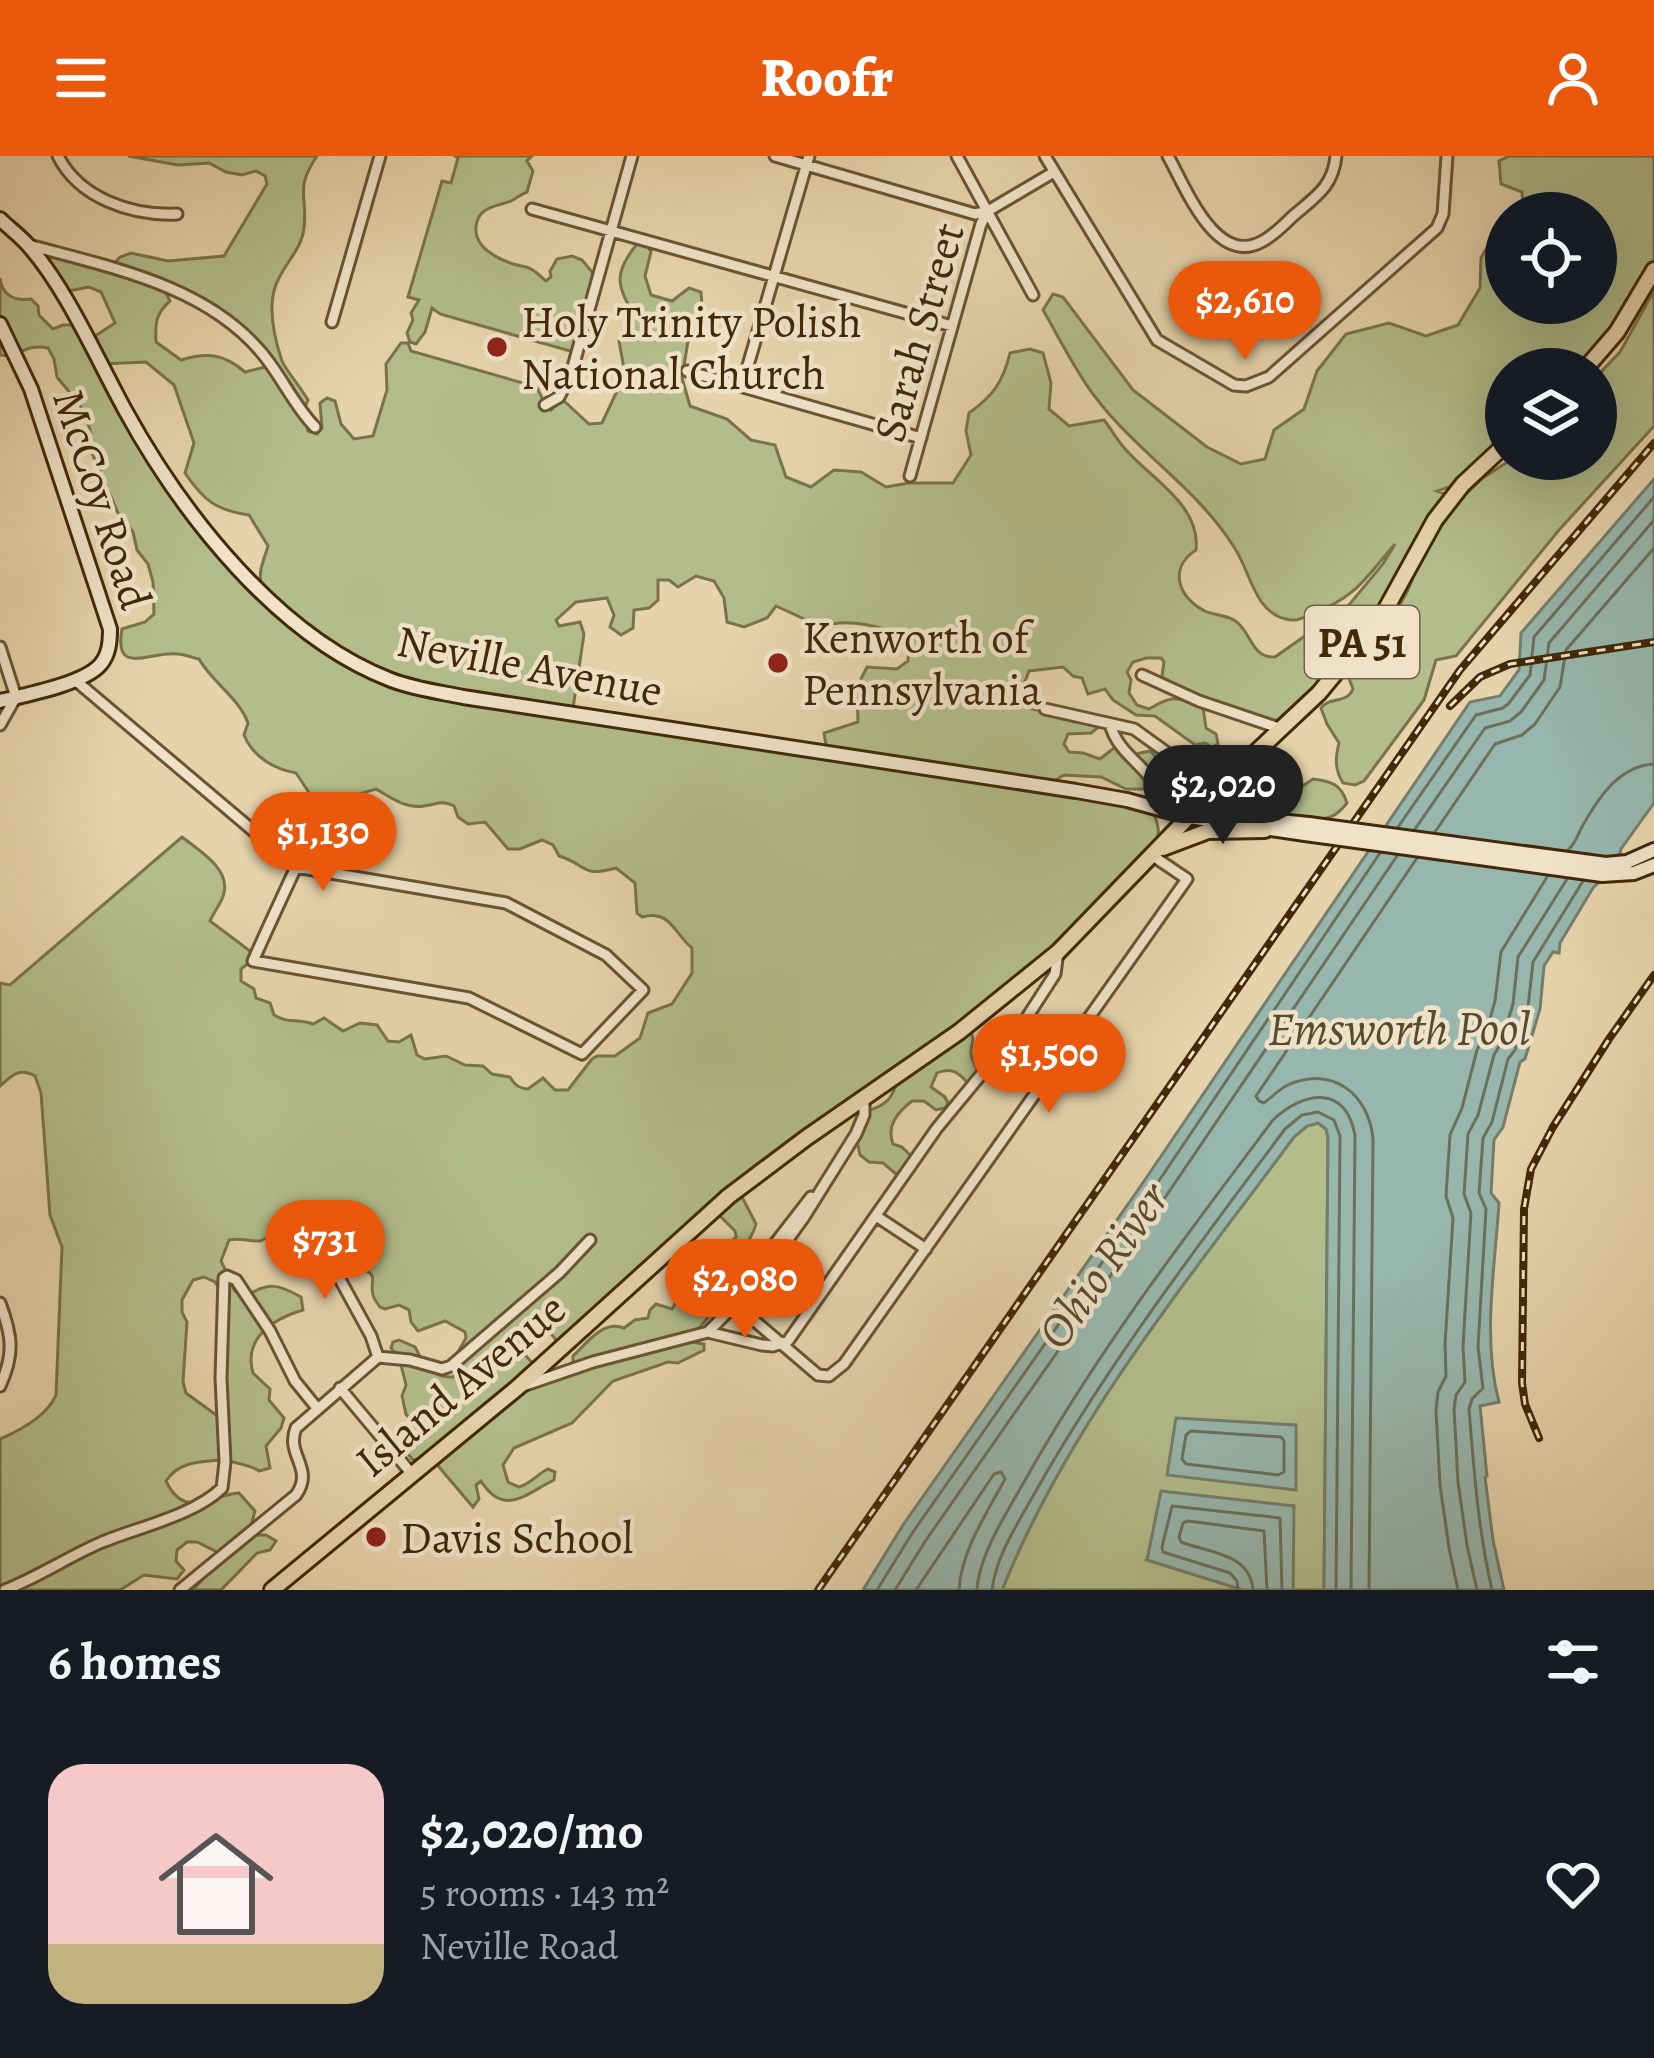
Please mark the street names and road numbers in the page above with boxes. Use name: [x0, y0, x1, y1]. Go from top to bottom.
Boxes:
street label: Sarah Street: [858, 215, 980, 449]
street label: McCoy Road: [37, 381, 167, 618]
road number: PA 51: [1305, 606, 1419, 678]
street label: Neville Avenue: [392, 610, 668, 722]
street label: Island Avenue: [342, 1278, 579, 1491]

